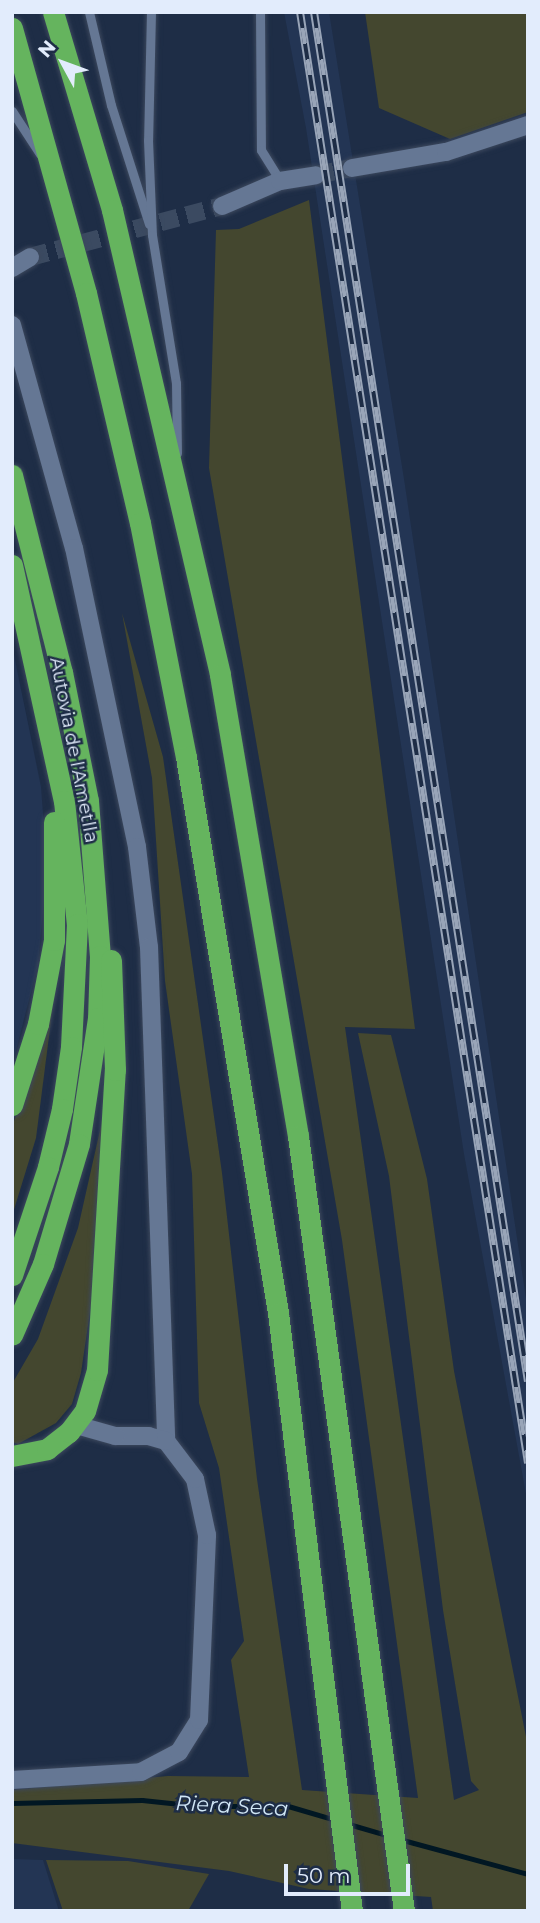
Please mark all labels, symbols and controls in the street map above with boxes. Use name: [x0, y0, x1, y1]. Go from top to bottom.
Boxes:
north arrow: [28, 28, 98, 98]
text: N: [33, 36, 60, 62]
street label: Autovia de l'Ametlla: [45, 655, 103, 845]
water label: Riera Seca: [175, 1790, 289, 1822]
scale bar: [288, 1850, 414, 1894]
text: 50 m: [297, 1863, 351, 1888]

